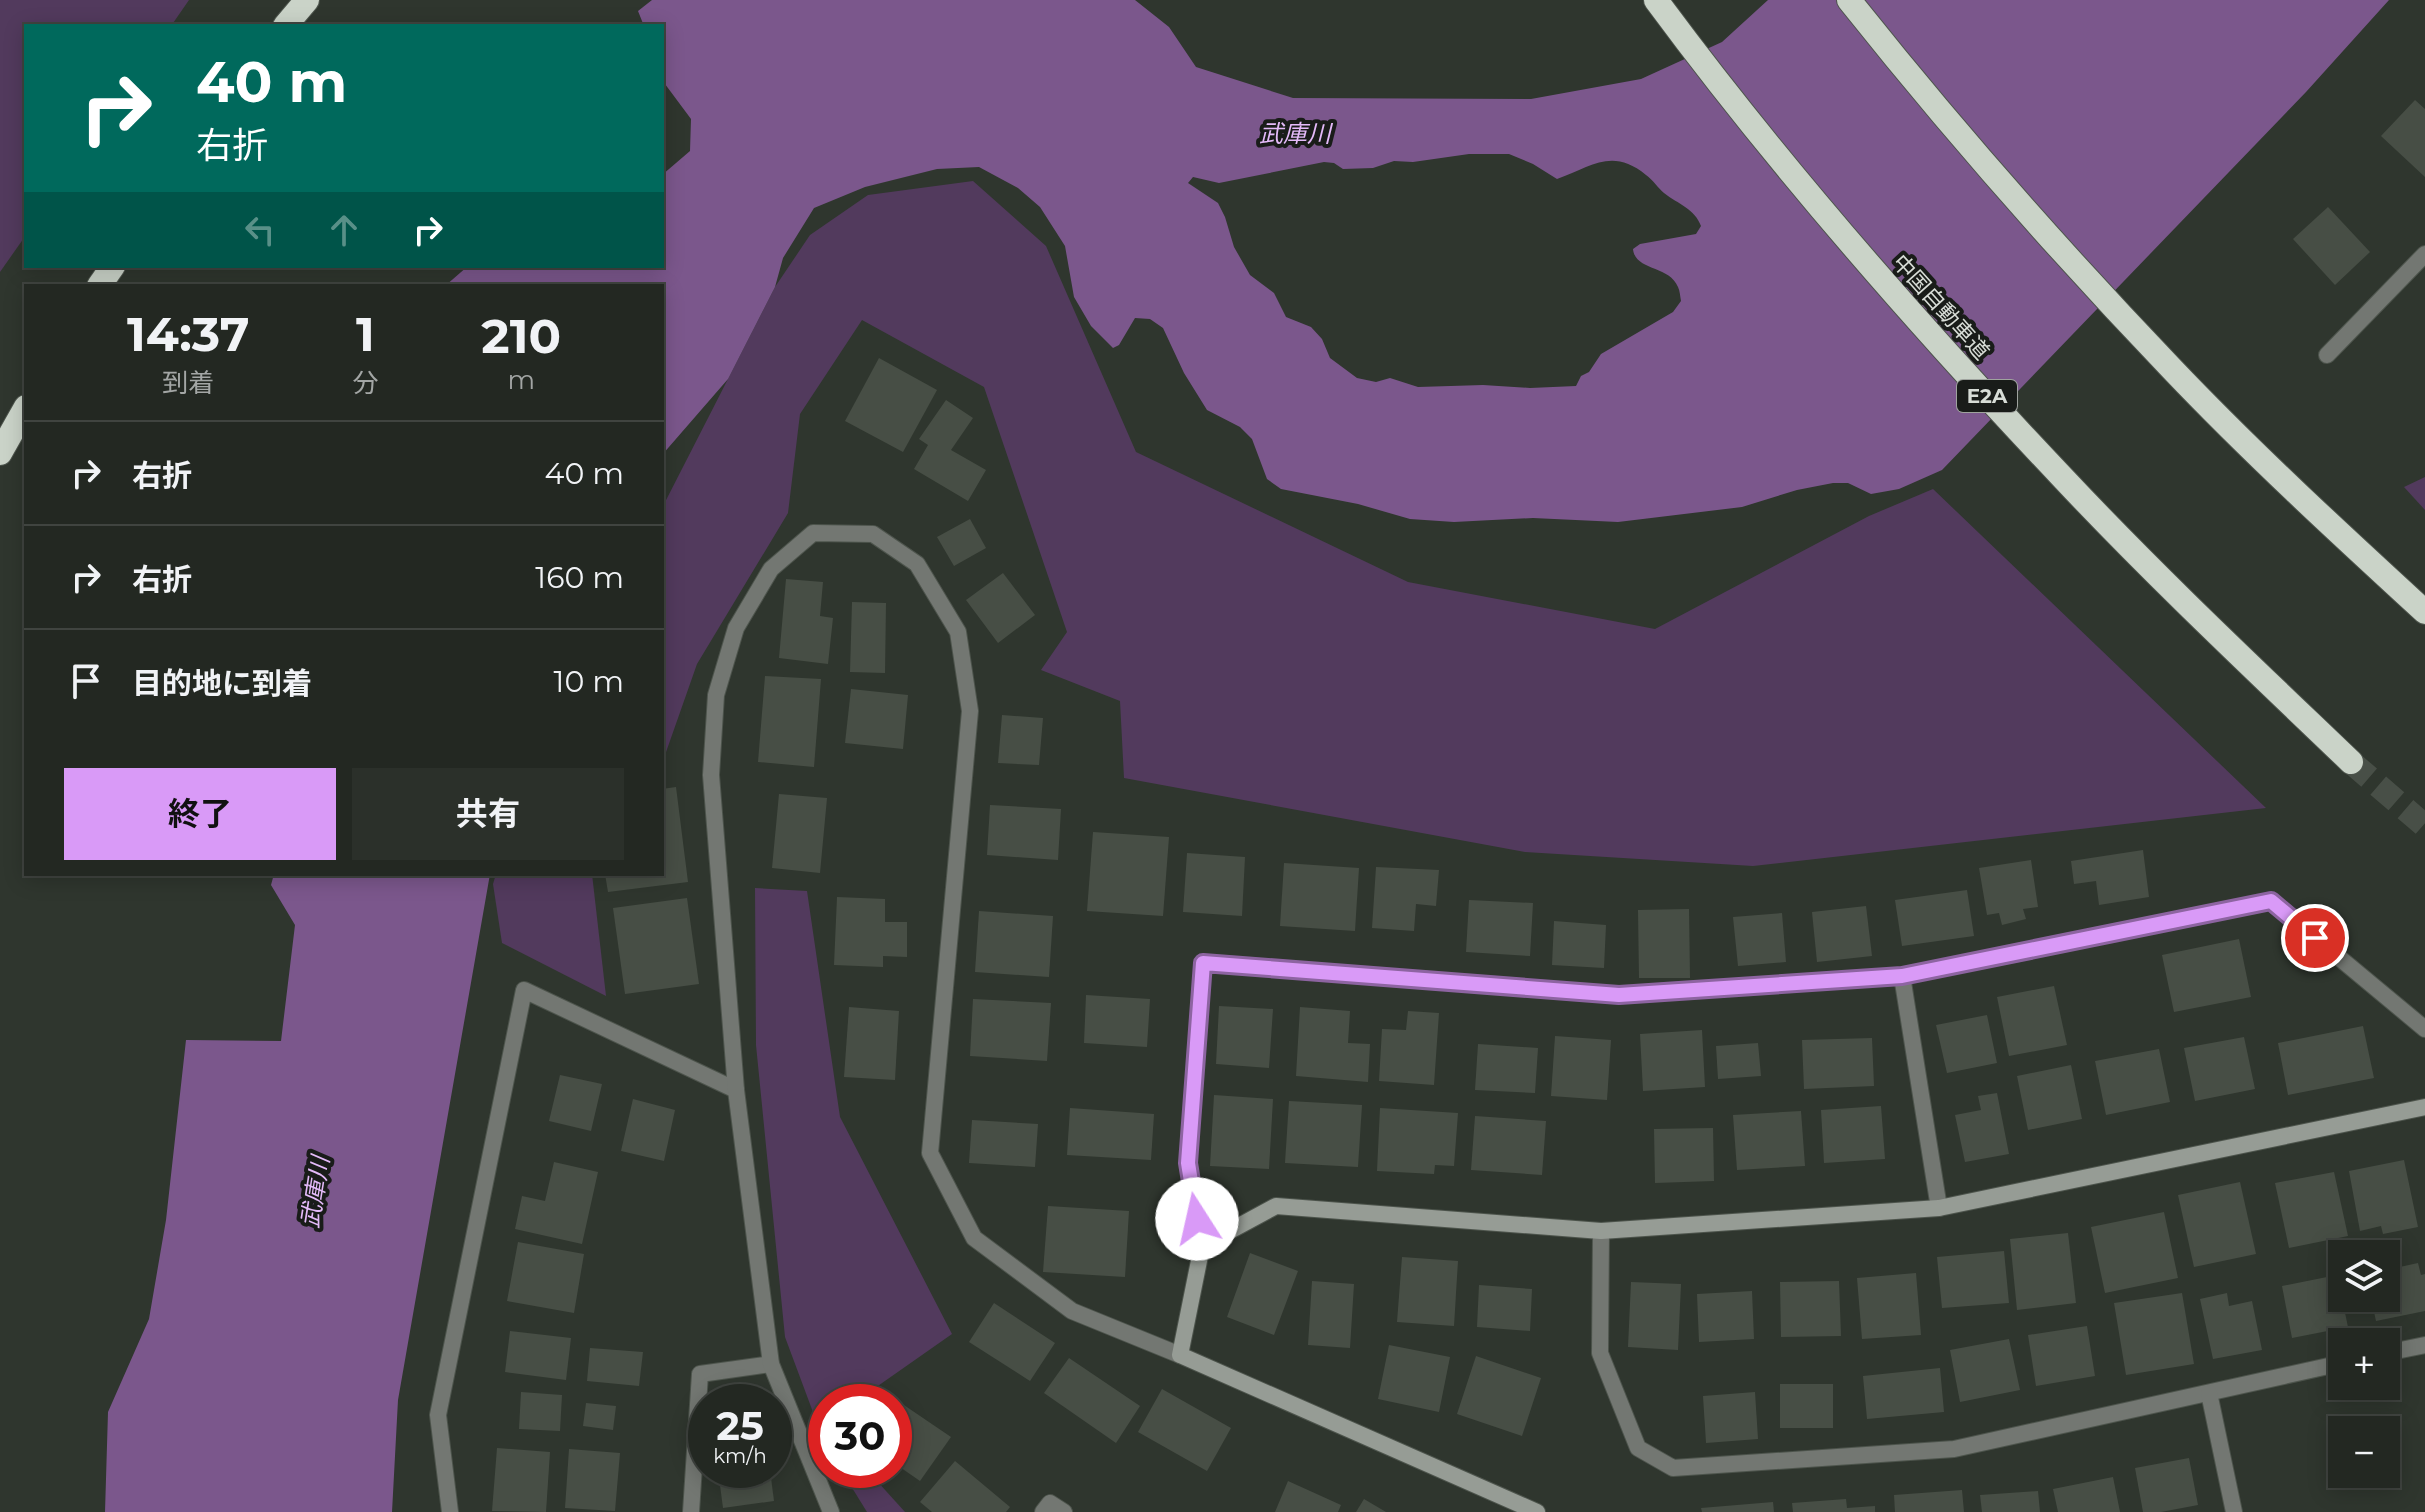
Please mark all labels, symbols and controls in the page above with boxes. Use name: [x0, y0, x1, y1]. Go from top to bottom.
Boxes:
text: 40 m: [196, 48, 347, 116]
icon: right: [64, 56, 168, 160]
water label: 武庫川: [1259, 119, 1334, 148]
text: 右折: [196, 123, 268, 167]
icon: left: [238, 208, 282, 252]
icon: ahead: [322, 208, 366, 252]
icon: right: [406, 208, 450, 252]
street label: 中国自動車道: [1887, 249, 1995, 365]
text: 14:37: [127, 305, 250, 363]
text: 1: [356, 305, 375, 363]
text: 210: [481, 307, 561, 365]
text: m: [507, 364, 535, 396]
text: 到着: [162, 367, 214, 399]
text: 分: [352, 367, 378, 399]
road number: E2A: [1957, 380, 2017, 412]
icon: right: [64, 451, 108, 495]
text: 40 m: [545, 455, 624, 492]
text: 右折: [132, 457, 192, 494]
icon: right: [64, 555, 108, 599]
text: 160 m: [535, 559, 624, 596]
text: 右折: [132, 561, 192, 598]
icon: arrive: [64, 659, 108, 703]
text: 10 m: [554, 663, 624, 700]
text: 目的地に到着: [132, 665, 312, 702]
button: 終了: [64, 768, 336, 860]
button: 共有: [352, 768, 624, 860]
pin: [2281, 904, 2349, 972]
icon: arrive: [2293, 916, 2337, 960]
water label: 武庫川: [295, 1151, 335, 1230]
position arrow: [1155, 1177, 1239, 1261]
map controls: [2328, 1240, 2400, 1488]
button: layers: [2328, 1240, 2400, 1312]
button: +: [2328, 1328, 2400, 1400]
speed limit sign: 30: [808, 1384, 912, 1488]
text: 25: [716, 1401, 764, 1450]
button: −: [2328, 1416, 2400, 1488]
text: km/h: [713, 1444, 767, 1468]

